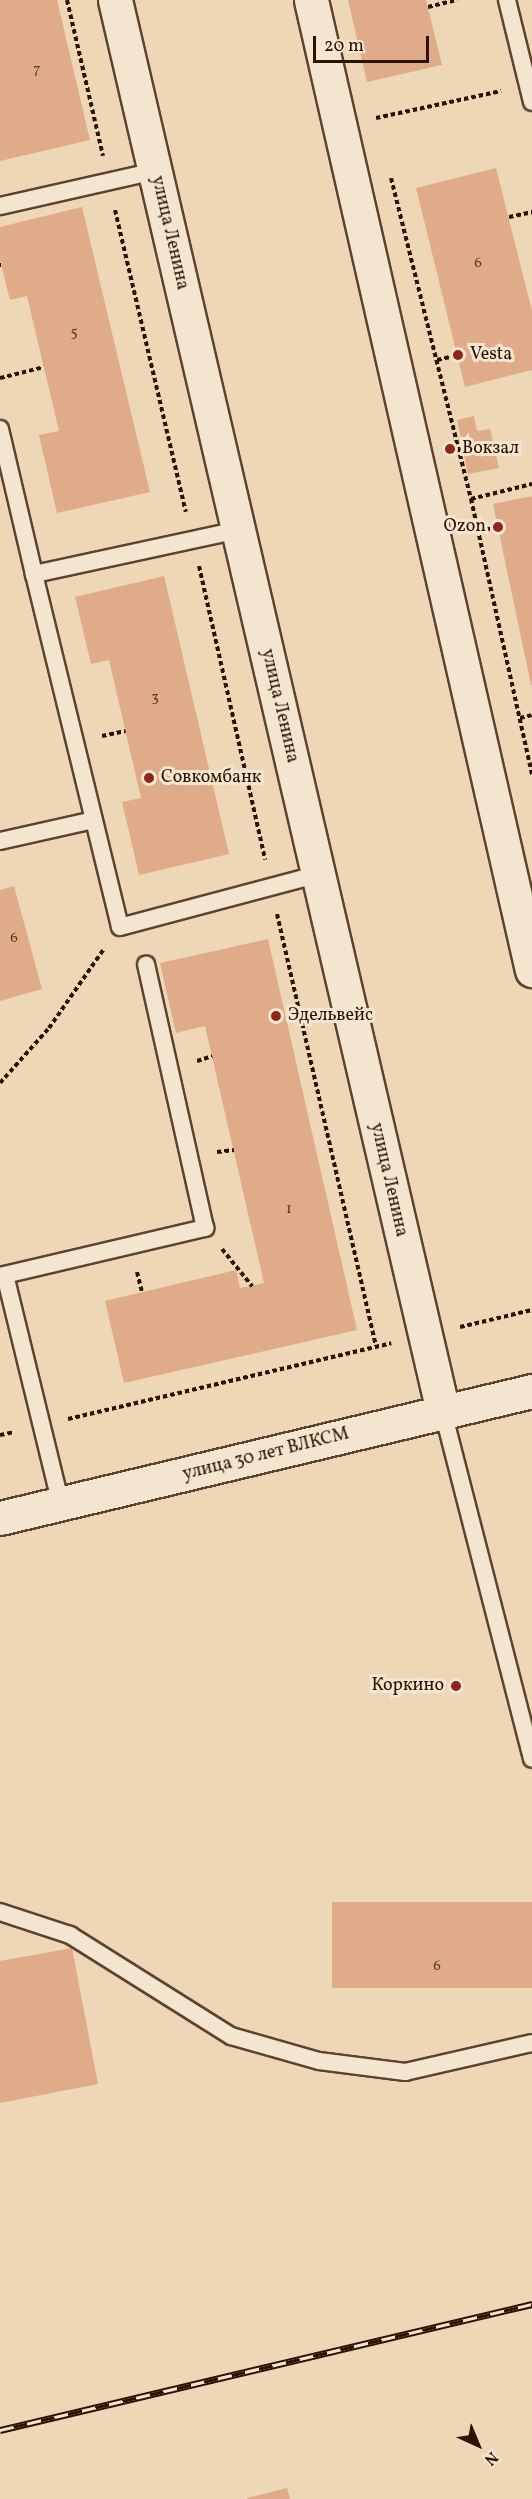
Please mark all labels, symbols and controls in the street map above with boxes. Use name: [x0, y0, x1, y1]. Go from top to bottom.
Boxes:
scale bar: [316, 24, 432, 62]
text: 20 m: [324, 34, 364, 59]
house number: 7: [33, 61, 41, 79]
street label: улица Ленина: [145, 174, 193, 292]
house number: 6: [474, 255, 482, 273]
house number: 5: [70, 324, 78, 342]
place label: Vesta: [470, 344, 512, 366]
marker: Vesta: [451, 348, 465, 362]
place label: Вокзал: [462, 438, 519, 460]
marker: Вокзал: [443, 442, 457, 456]
place label: Ozon: [444, 516, 486, 538]
marker: Ozon: [491, 520, 505, 534]
street label: улица Ленина: [255, 647, 303, 765]
house number: 3: [151, 689, 159, 707]
place label: Совкомбанк: [161, 767, 261, 789]
marker: Совкомбанк: [142, 771, 156, 785]
house number: 6: [10, 930, 18, 948]
place label: Эдельвейс: [288, 1005, 373, 1027]
marker: Эдельвейс: [269, 1009, 283, 1023]
street label: улица Ленина: [364, 1121, 412, 1239]
house number: 1: [286, 1201, 292, 1219]
street label: улица 30 лет ВЛКСМ: [181, 1424, 351, 1486]
place label: Коркино: [372, 1675, 444, 1697]
marker: Коркино: [449, 1679, 463, 1693]
house number: 6: [433, 1958, 441, 1976]
north arrow: [448, 2415, 508, 2475]
text: N: [479, 2446, 502, 2470]

